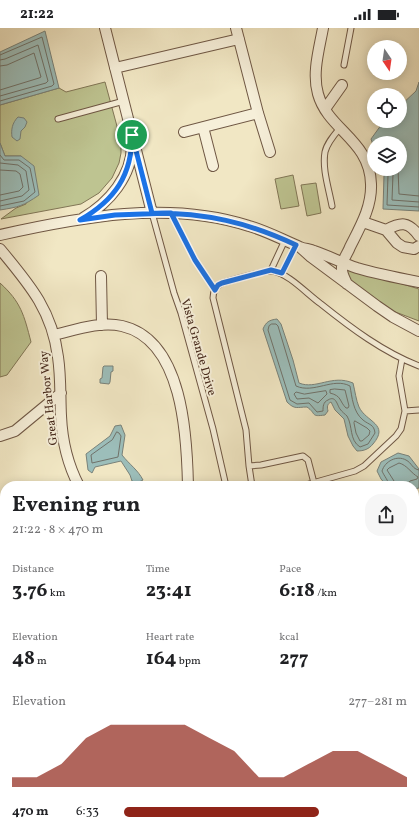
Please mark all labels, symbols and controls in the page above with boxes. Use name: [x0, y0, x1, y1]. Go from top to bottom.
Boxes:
text: 21:22: [20, 4, 54, 25]
north arrow: [367, 40, 407, 80]
map controls: [367, 40, 407, 176]
button: locate: [367, 88, 407, 128]
pin: [115, 118, 149, 152]
icon: arrive: [121, 124, 143, 146]
button: layers: [367, 136, 407, 176]
street label: Vista Grande Drive: [177, 297, 220, 398]
street label: Great Harbor Way: [36, 349, 62, 446]
text: Evening run: [12, 490, 141, 521]
button: share: [365, 494, 407, 536]
text: 21:22 · 8 × 470 m: [12, 521, 103, 539]
text: Distance: [12, 562, 54, 577]
text: Time: [146, 562, 170, 577]
text: Pace: [279, 562, 301, 577]
text: 3.76: [12, 577, 48, 605]
text: 23:41: [146, 577, 192, 605]
text: 6:18: [279, 577, 315, 605]
text: km: [48, 586, 66, 601]
text: /km: [315, 586, 337, 601]
text: Elevation: [12, 630, 58, 645]
text: Heart rate: [146, 630, 194, 645]
text: kcal: [279, 630, 299, 645]
text: 48: [12, 645, 35, 673]
text: 164: [146, 645, 177, 673]
text: 277: [279, 645, 309, 673]
text: m: [35, 654, 47, 669]
text: bpm: [177, 654, 201, 669]
text: Elevation: [12, 693, 66, 711]
text: 277–281 m: [348, 693, 407, 711]
text: 470 m: [12, 803, 49, 821]
text: 6:33: [76, 803, 99, 821]

